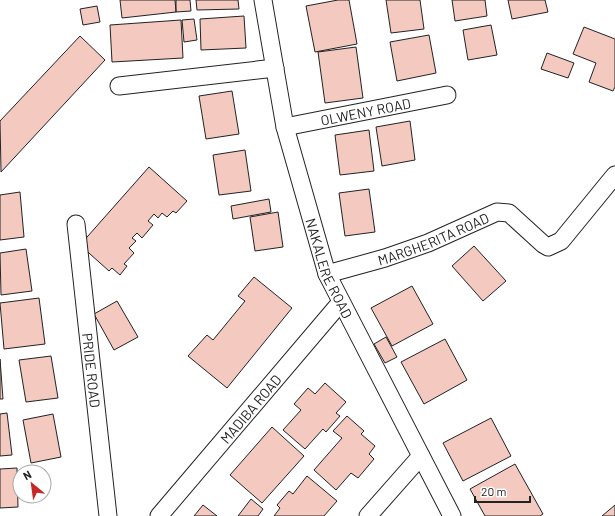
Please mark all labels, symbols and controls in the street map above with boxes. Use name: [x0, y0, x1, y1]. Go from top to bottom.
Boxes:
street label: OLWENY ROAD: [319, 94, 412, 128]
street label: MARGHERITA ROAD: [376, 208, 491, 268]
street label: NAKALERE ROAD: [303, 216, 357, 321]
street label: PRIDE ROAD: [79, 332, 105, 408]
street label: MADIBA ROAD: [216, 371, 284, 446]
north arrow: [12, 464, 52, 504]
text: N: [21, 467, 33, 482]
scale bar: [475, 478, 530, 504]
text: 20 m: [481, 484, 507, 498]

